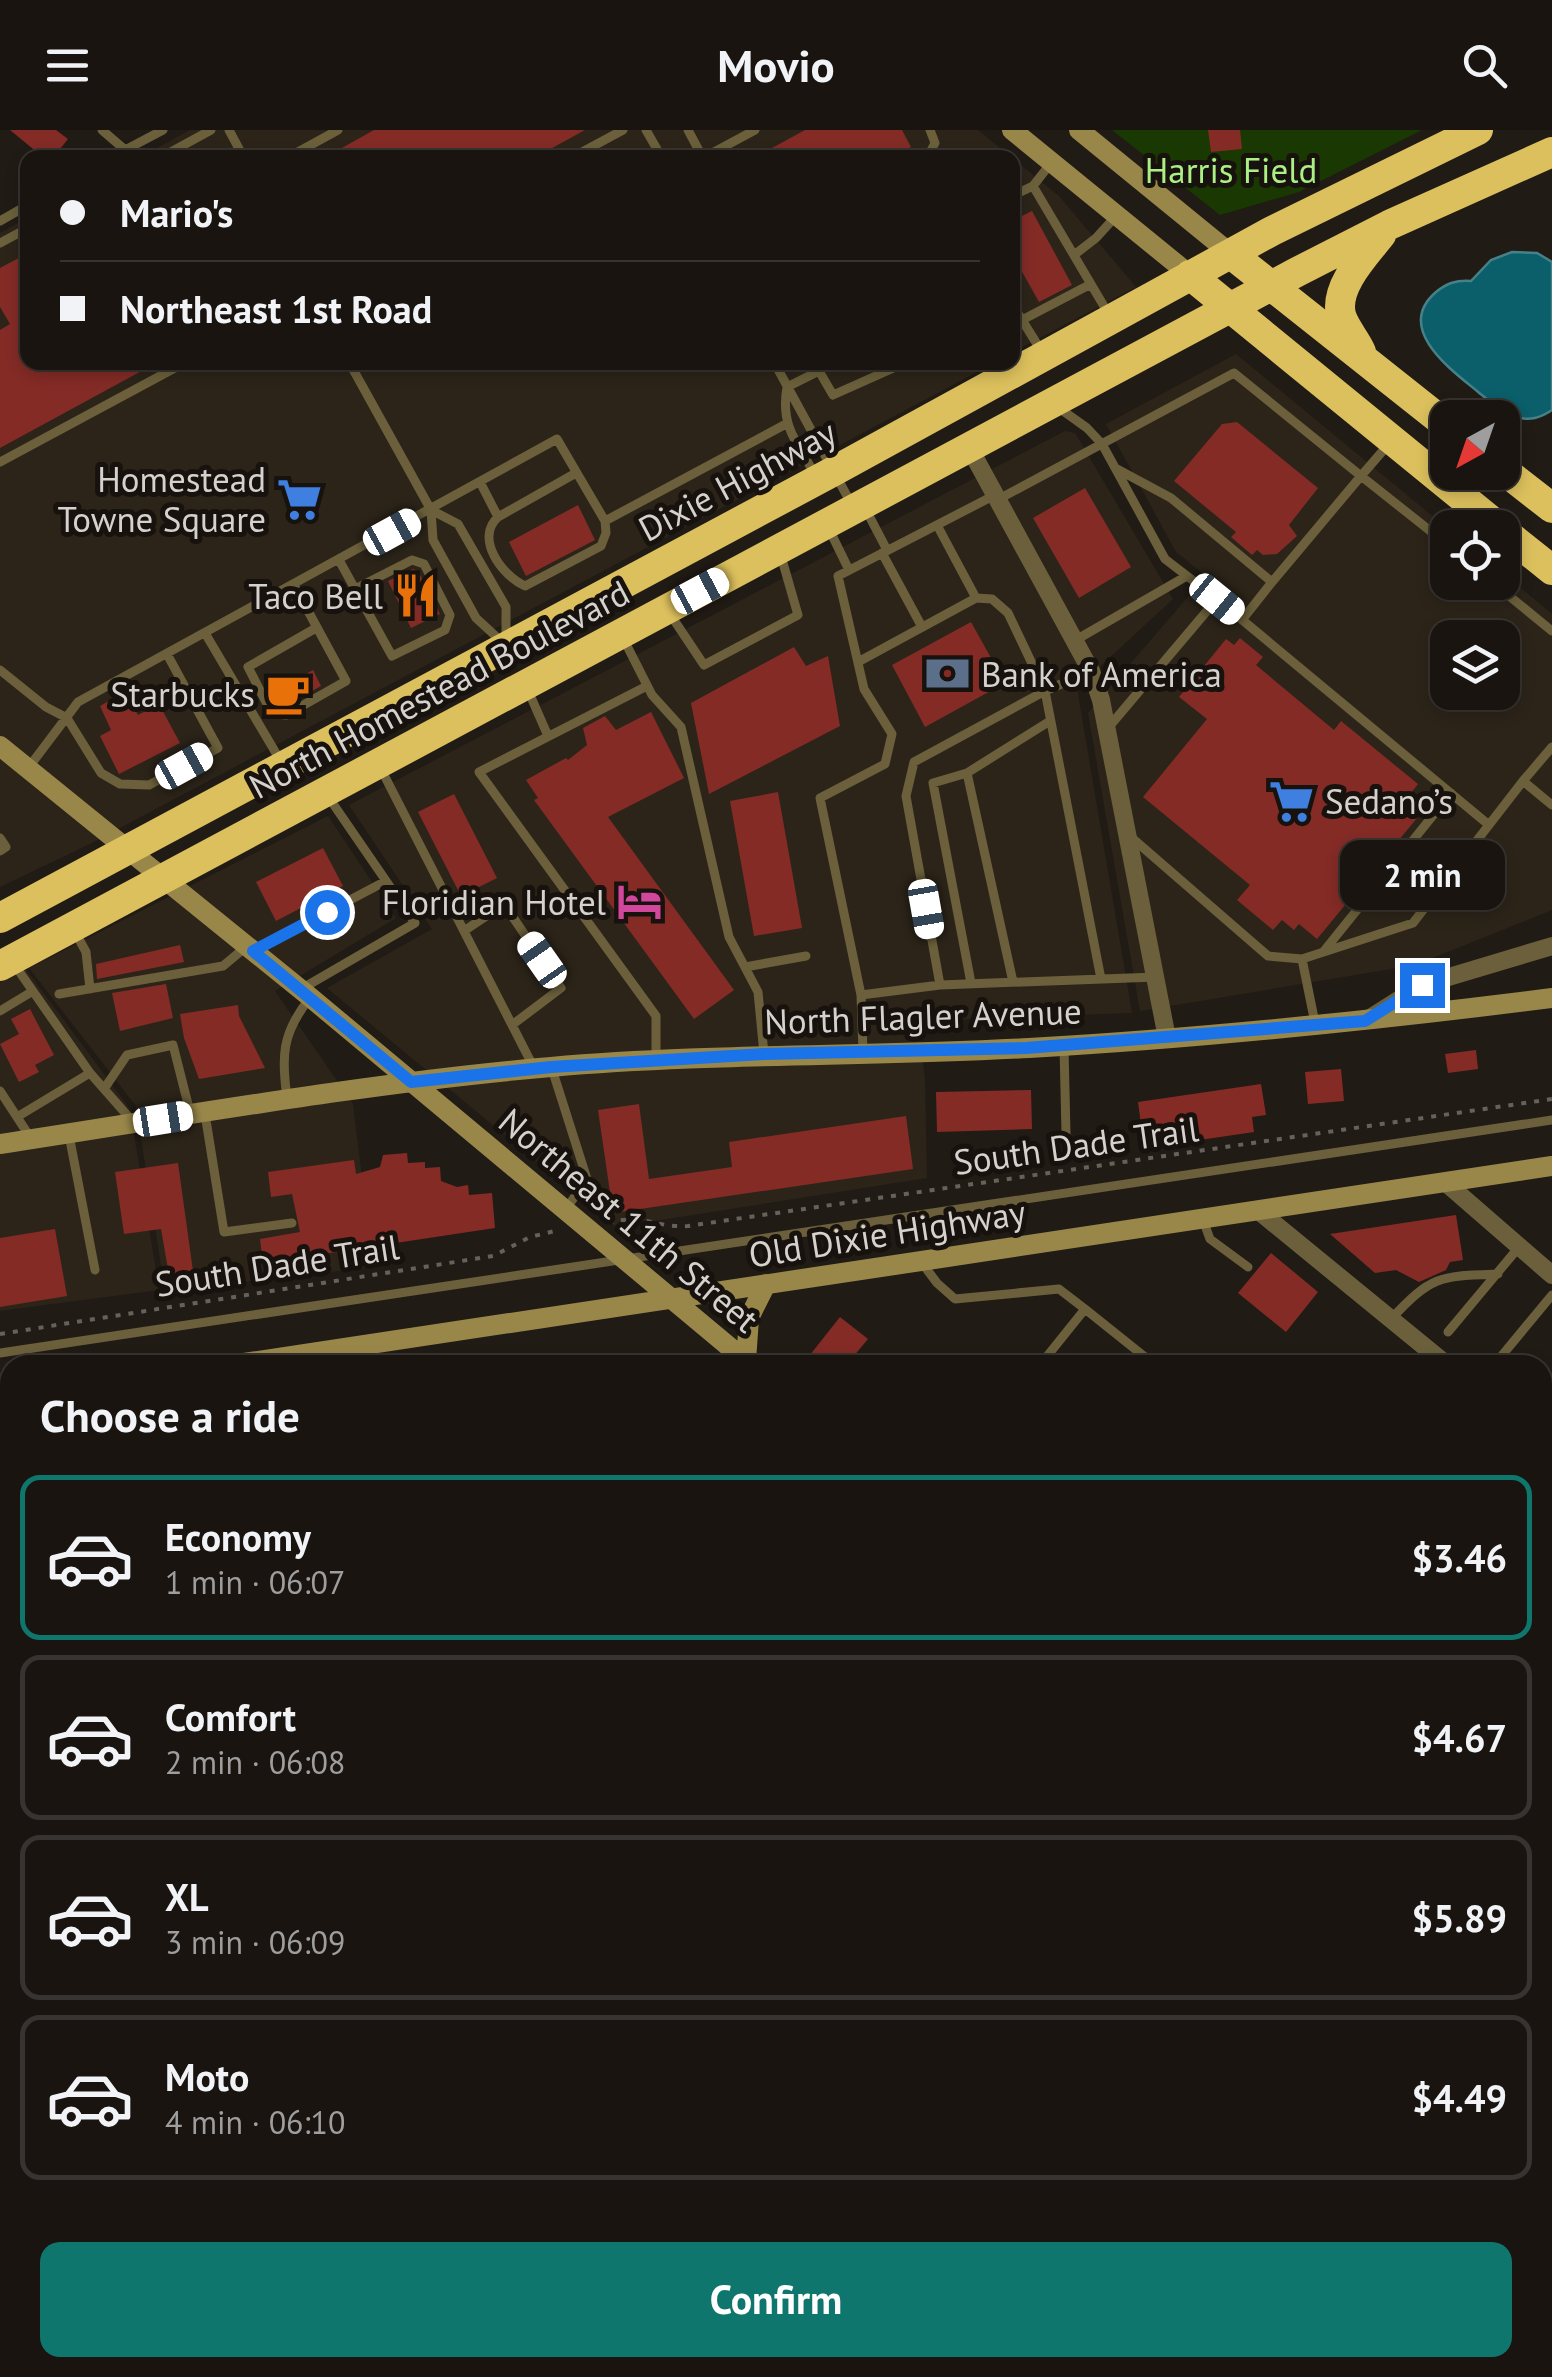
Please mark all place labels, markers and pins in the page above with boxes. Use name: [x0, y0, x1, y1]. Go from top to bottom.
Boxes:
place label: Homestead Towne Square: [57, 456, 266, 542]
supermarket icon: Homestead Towne Square: [275, 475, 323, 523]
restaurant icon: Taco Bell: [392, 572, 440, 620]
place label: Taco Bell: [248, 573, 383, 619]
bank icon: Bank of America: [924, 650, 972, 698]
place label: Bank of America: [981, 651, 1222, 697]
cafe icon: Starbucks: [264, 670, 312, 718]
place label: Starbucks: [110, 671, 255, 717]
supermarket icon: Sedano’s: [1268, 777, 1316, 825]
place label: Sedano’s: [1325, 778, 1453, 824]
hotel icon: Floridian Hotel: [615, 878, 663, 926]
place label: Floridian Hotel: [382, 879, 606, 925]

